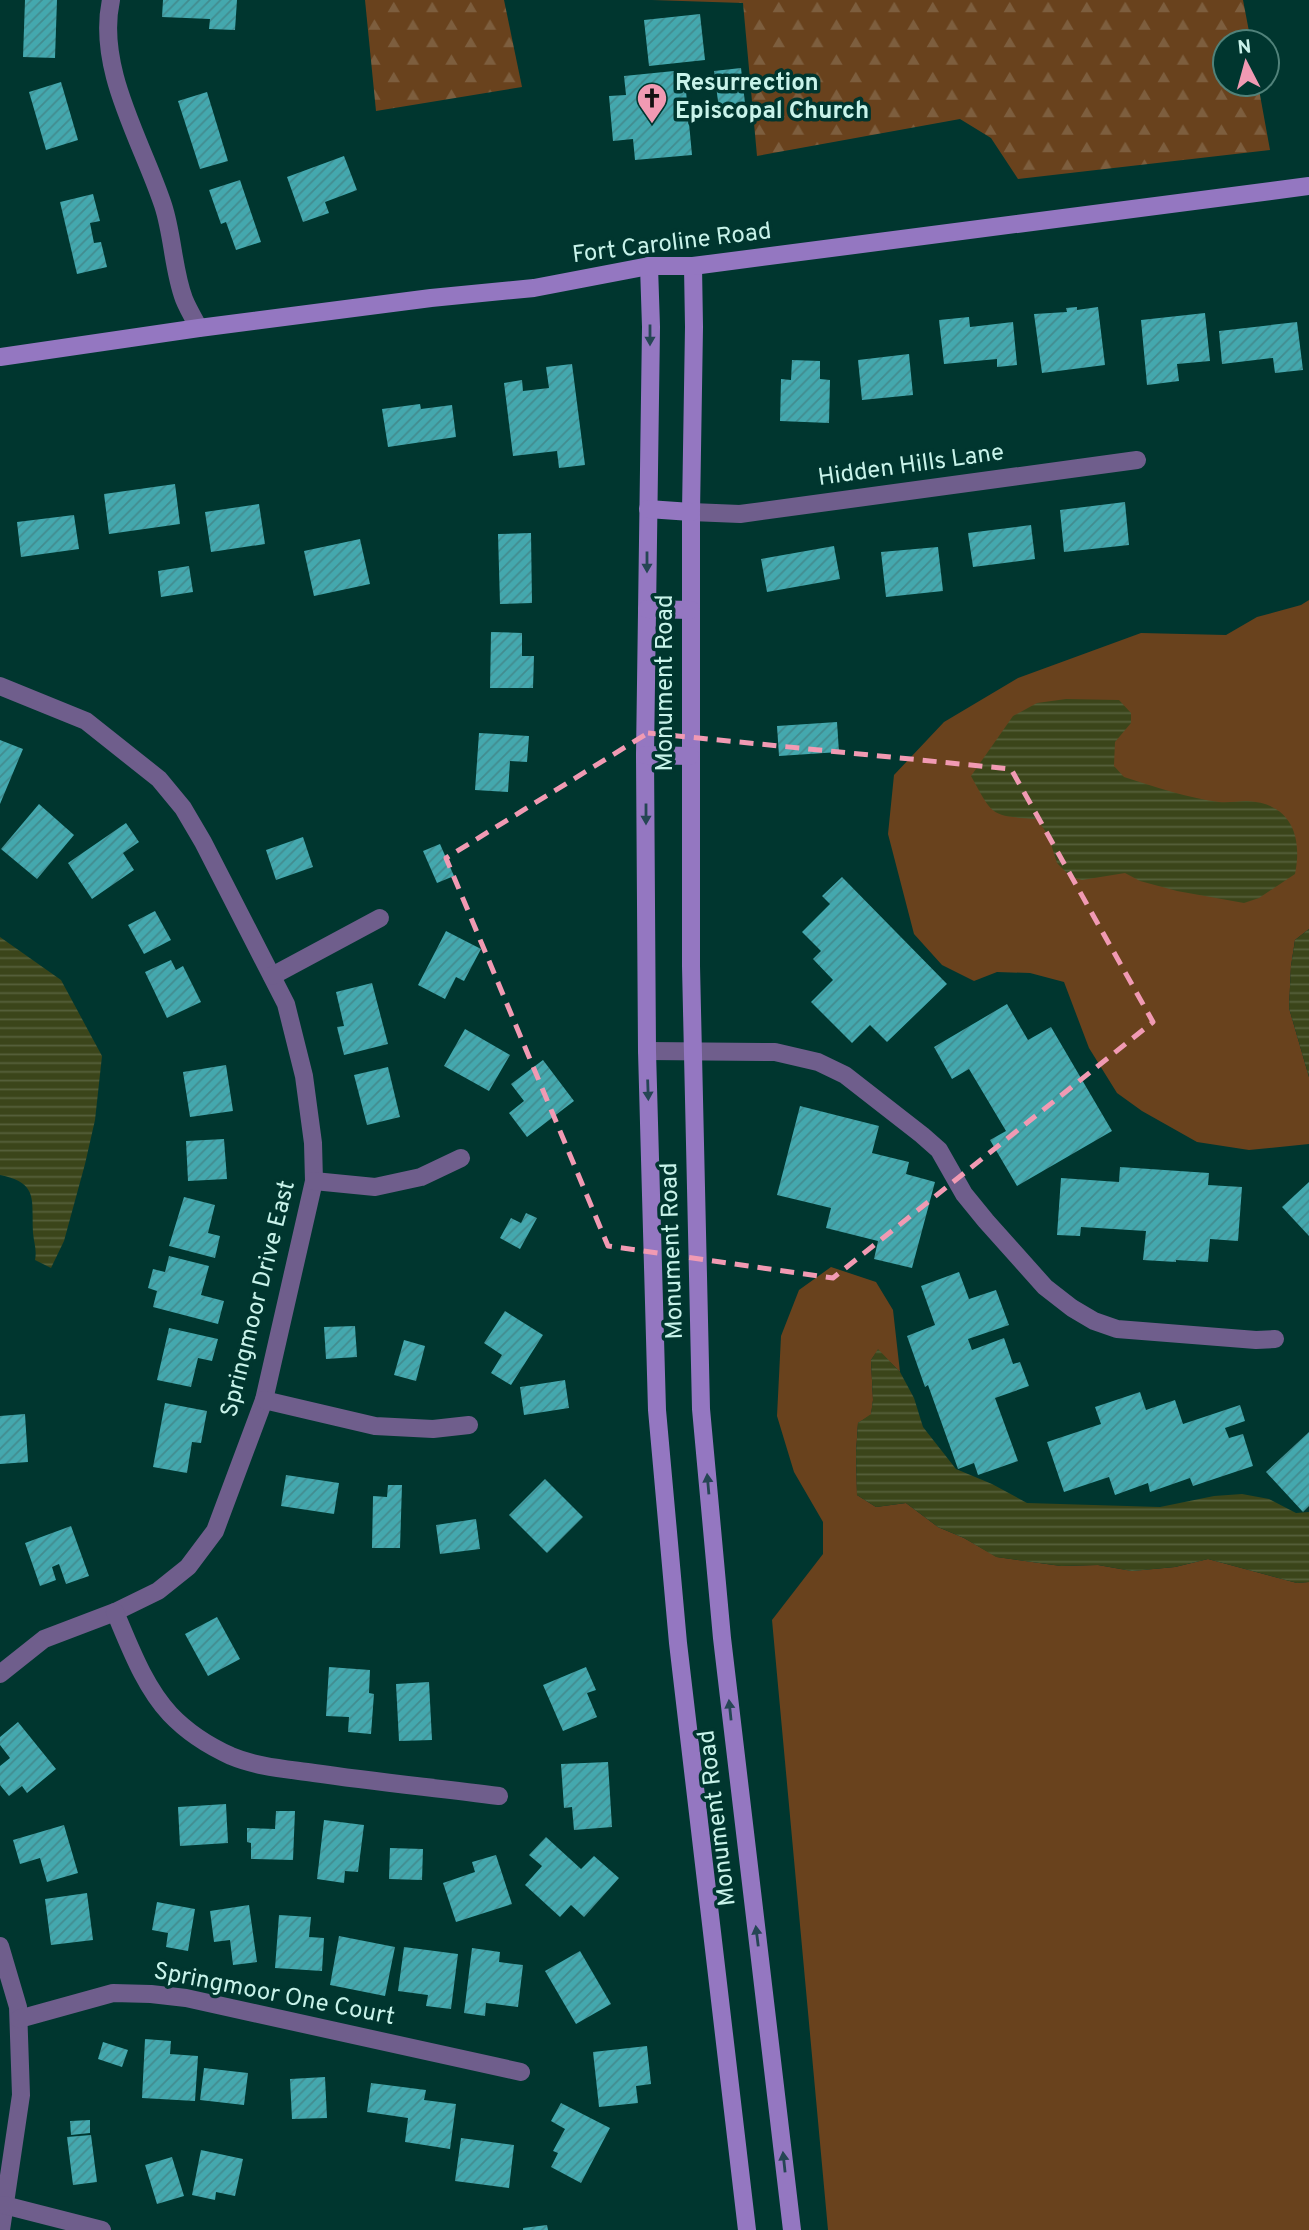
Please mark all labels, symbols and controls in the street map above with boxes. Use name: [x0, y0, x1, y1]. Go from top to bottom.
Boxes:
north arrow: [1211, 28, 1281, 98]
text: N: [1236, 35, 1252, 61]
place label: Resurrection Episcopal Church: [675, 69, 869, 127]
church icon: Resurrection Episcopal Church: [635, 81, 669, 125]
street label: Fort Caroline Road: [571, 217, 773, 271]
one-way arrow: [644, 324, 656, 346]
street label: Hidden Hills Lane: [816, 438, 1006, 494]
one-way arrow: [641, 551, 653, 573]
street label: Monument Road: [651, 594, 681, 772]
one-way arrow: [640, 803, 652, 825]
one-way arrow: [643, 1080, 654, 1102]
street label: Monument Road: [655, 1162, 691, 1340]
street label: Springmoor Drive East: [215, 1178, 303, 1420]
one-way arrow: [702, 1473, 713, 1495]
one-way arrow: [724, 1699, 735, 1721]
street label: Monument Road: [692, 1728, 744, 1908]
one-way arrow: [752, 1925, 763, 1947]
street label: Springmoor One Court: [151, 1957, 397, 2033]
one-way arrow: [779, 2151, 790, 2173]

